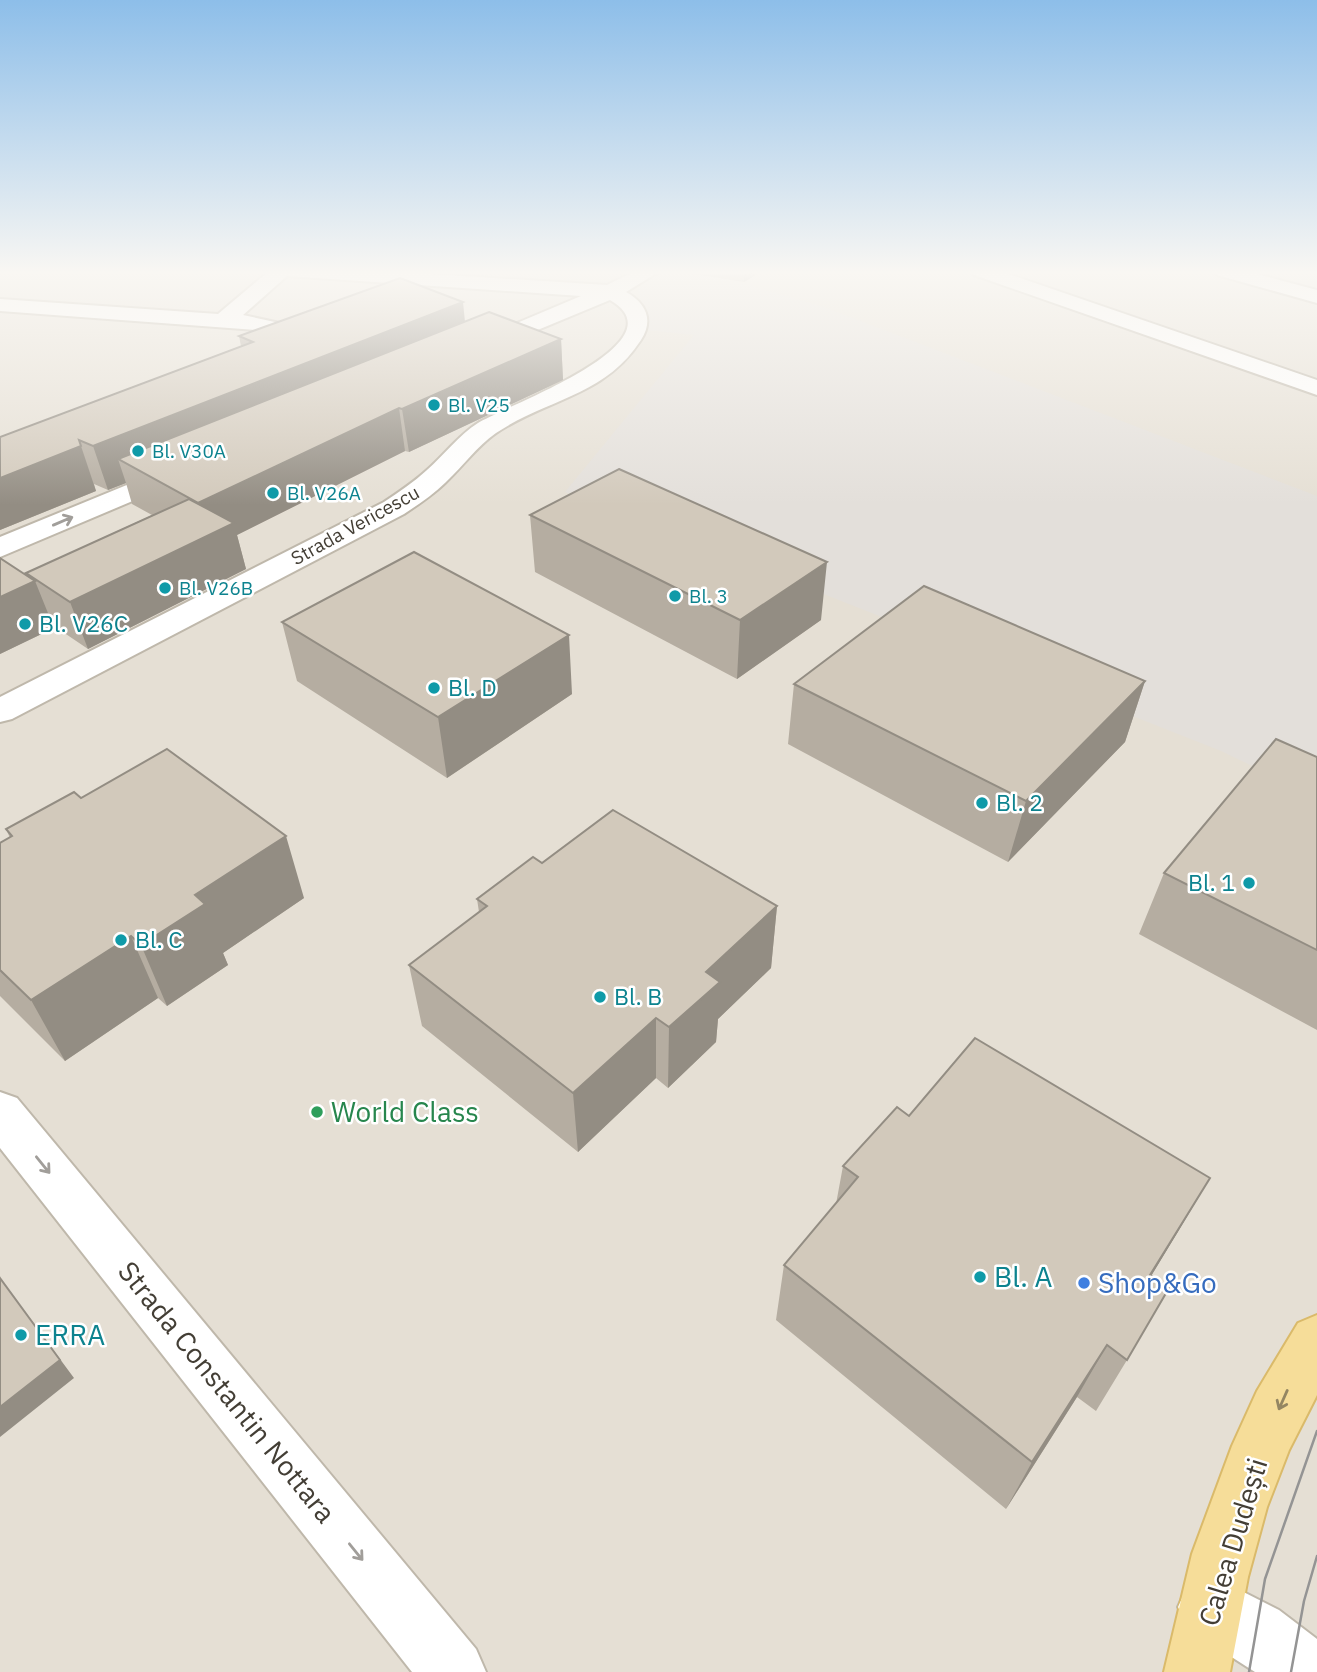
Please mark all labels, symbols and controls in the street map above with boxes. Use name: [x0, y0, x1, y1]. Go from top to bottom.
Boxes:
place label: Bl. V25: [448, 393, 510, 417]
marker: Bl. V25: [426, 397, 442, 413]
place label: Bl. V30A: [152, 439, 226, 463]
marker: Bl. V30A: [130, 443, 146, 459]
street label: Strada Vericescu: [287, 480, 423, 570]
place label: Bl. V26A: [287, 481, 361, 505]
marker: Bl. V26A: [265, 485, 281, 501]
one-way arrow: [52, 514, 73, 527]
place label: Bl. V26B: [179, 576, 253, 600]
marker: Bl. V26B: [157, 580, 173, 596]
place label: Bl. 3: [689, 584, 728, 608]
marker: Bl. 3: [667, 588, 683, 604]
place label: Bl. V26C: [39, 608, 128, 638]
marker: Bl. V26C: [17, 616, 33, 632]
place label: Bl. D: [448, 672, 497, 702]
marker: Bl. D: [426, 680, 442, 696]
place label: Bl. 2: [996, 787, 1043, 817]
marker: Bl. 2: [974, 795, 990, 811]
place label: Bl. 1: [1188, 867, 1235, 897]
marker: Bl. 1: [1241, 875, 1257, 891]
place label: Bl. C: [135, 924, 182, 954]
marker: Bl. C: [113, 932, 129, 948]
place label: Bl. B: [614, 981, 662, 1011]
marker: Bl. B: [592, 989, 608, 1005]
place label: World Class: [331, 1093, 479, 1130]
marker: World Class: [309, 1104, 325, 1120]
one-way arrow: [35, 1156, 51, 1174]
street label: Strada Constantin Nottara: [110, 1253, 344, 1530]
place label: Bl. A: [994, 1258, 1052, 1295]
place label: Shop&Go: [1098, 1264, 1217, 1301]
marker: Bl. A: [972, 1269, 988, 1285]
marker: Shop&Go: [1076, 1275, 1092, 1291]
place label: ERRA: [35, 1316, 105, 1353]
marker: ERRA: [13, 1327, 29, 1343]
one-way arrow: [1276, 1389, 1289, 1411]
street label: Calea Dudești: [1189, 1454, 1276, 1630]
one-way arrow: [348, 1542, 363, 1560]

